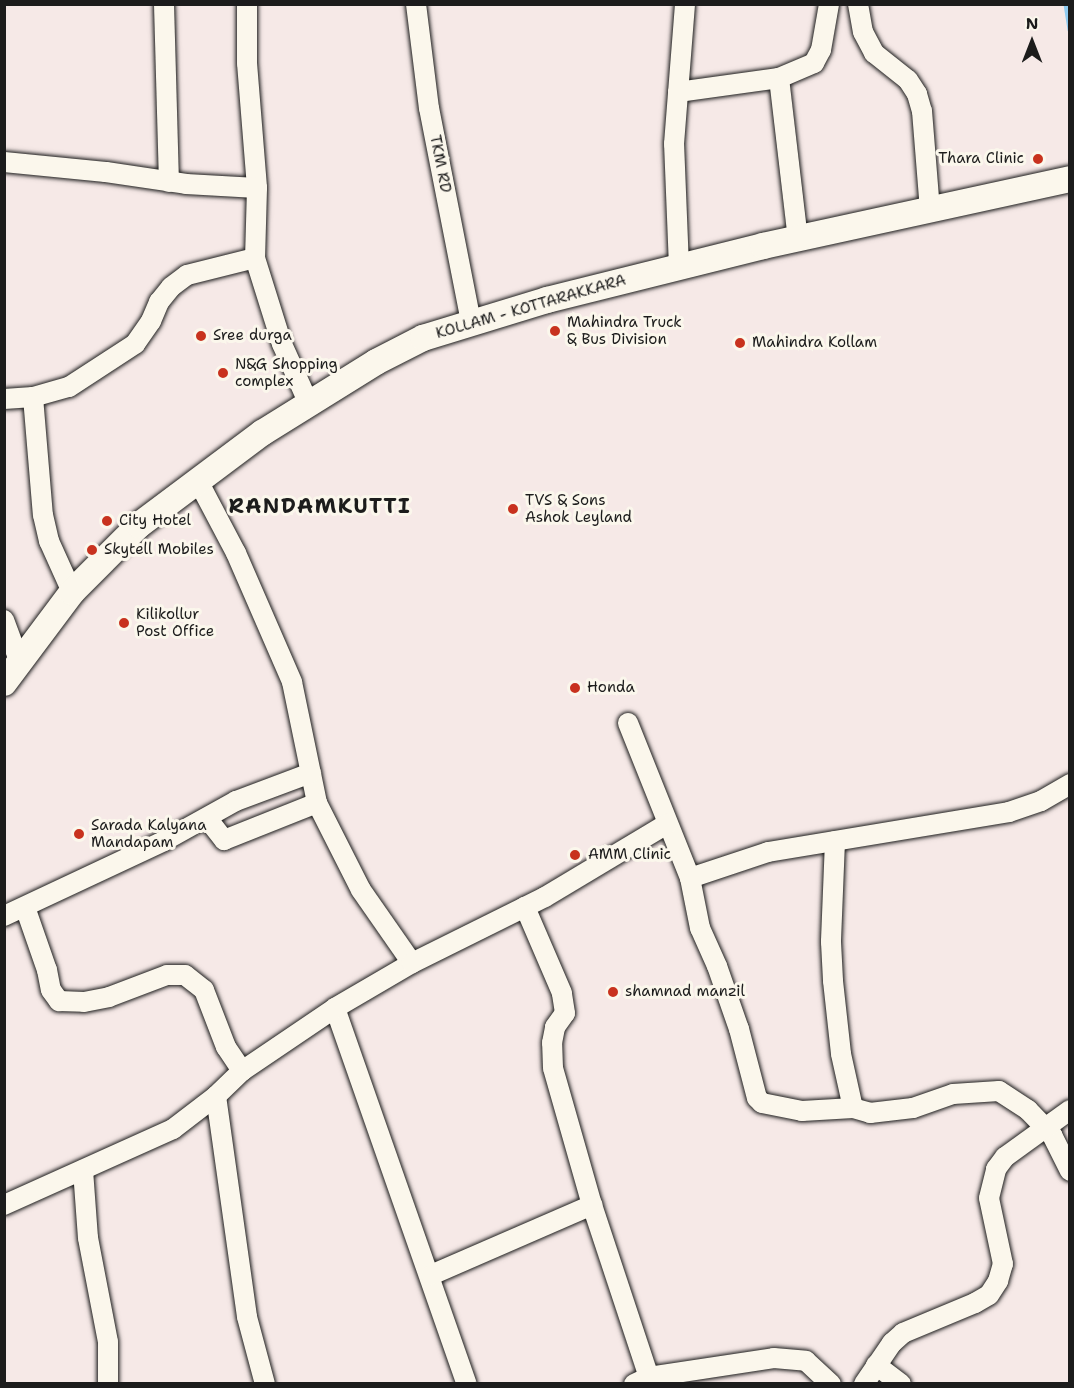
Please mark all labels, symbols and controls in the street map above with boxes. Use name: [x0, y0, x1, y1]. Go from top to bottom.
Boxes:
north arrow: [1002, 12, 1062, 72]
text: N: [1026, 13, 1038, 34]
street label: TKM RD: [426, 134, 454, 194]
place label: Thara Clinic: [938, 150, 1024, 168]
marker: Thara Clinic: [1029, 150, 1047, 168]
street label: KOLLAM - KOTTARAKKARA: [434, 271, 628, 343]
place label: Mahindra Truck & Bus Division: [567, 313, 682, 348]
marker: Mahindra Truck & Bus Division: [548, 324, 562, 338]
place label: Sree durga: [213, 327, 292, 345]
marker: Sree durga: [194, 329, 208, 343]
place label: Mahindra Kollam: [752, 334, 877, 352]
marker: Mahindra Kollam: [733, 336, 747, 350]
place label: N&G Shopping complex: [235, 355, 338, 390]
marker: N&G Shopping complex: [216, 366, 230, 380]
place label: TVS & Sons Ashok Leyland: [525, 491, 632, 526]
district label: RANDAMKUTTI: [229, 493, 411, 519]
marker: TVS & Sons Ashok Leyland: [506, 502, 520, 516]
place label: City Hotel: [119, 512, 191, 530]
marker: City Hotel: [100, 514, 114, 528]
place label: Skytell Mobiles: [104, 541, 214, 559]
marker: Skytell Mobiles: [85, 543, 99, 557]
place label: Kilikollur Post Office: [136, 605, 214, 640]
marker: Kilikollur Post Office: [117, 616, 131, 630]
place label: Honda: [587, 679, 635, 697]
marker: Honda: [568, 681, 582, 695]
place label: Sarada Kalyana Mandapam: [91, 816, 207, 851]
marker: Sarada Kalyana Mandapam: [72, 827, 86, 841]
marker: AMM Clinic: [566, 846, 584, 864]
place label: AMM Clinic: [588, 846, 671, 864]
place label: shamnad manzil: [625, 983, 745, 1001]
marker: shamnad manzil: [606, 985, 620, 999]

